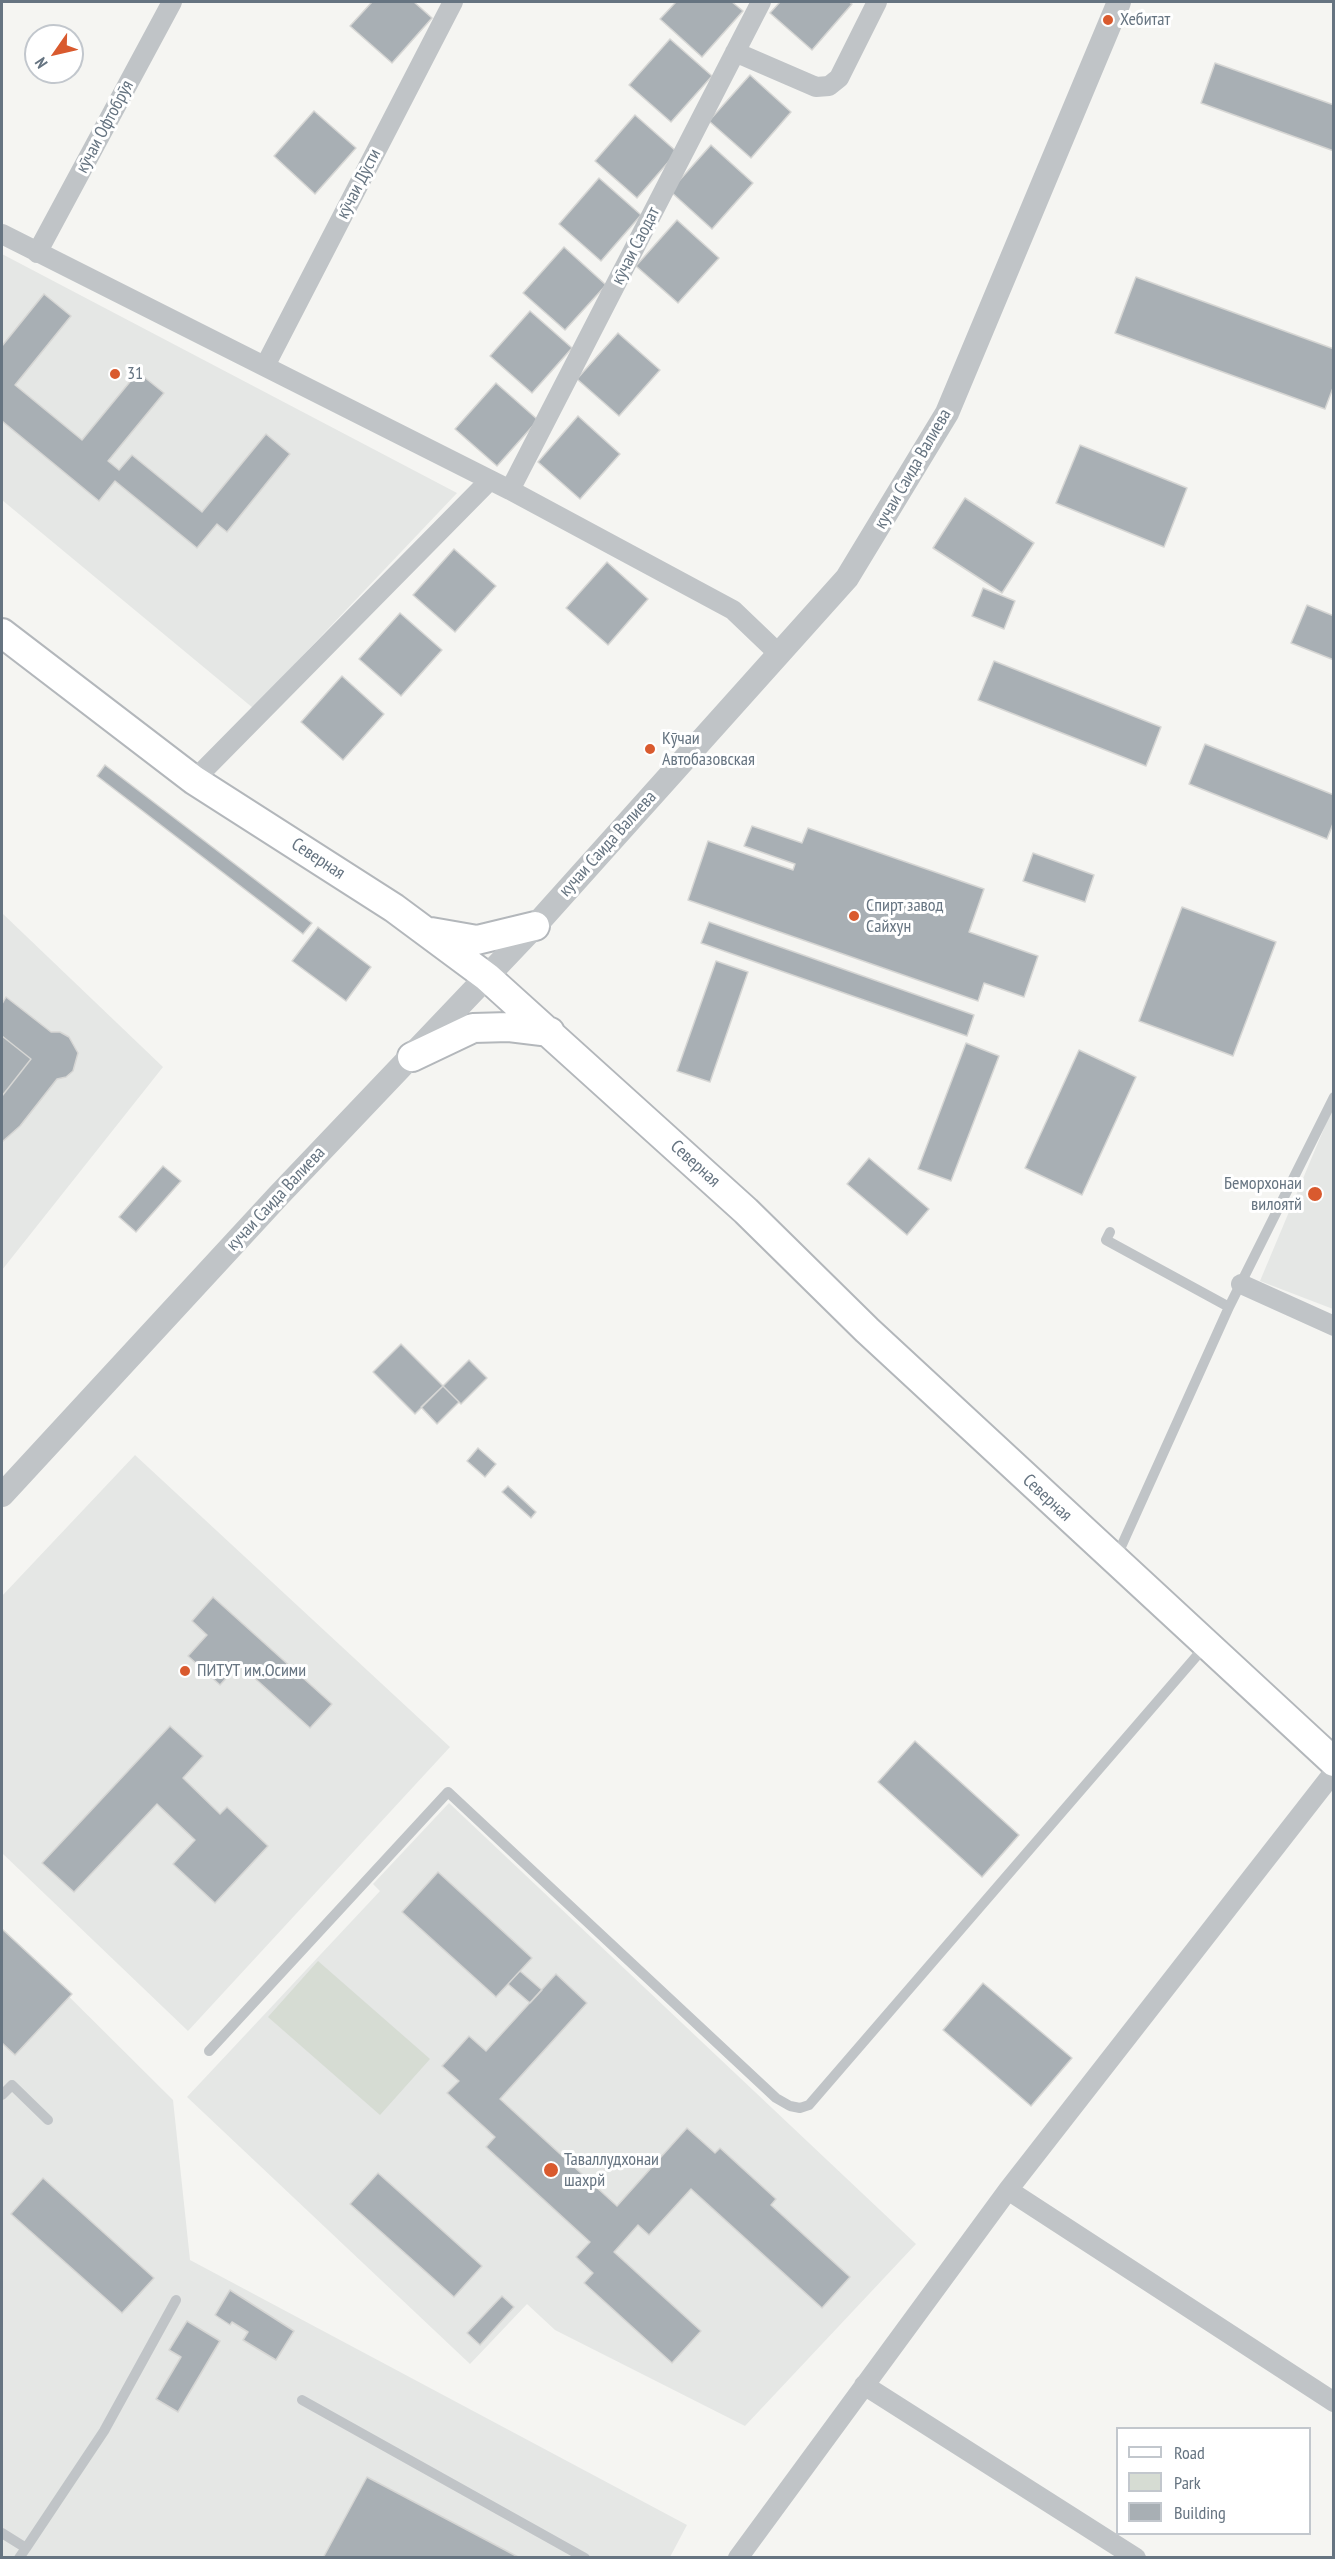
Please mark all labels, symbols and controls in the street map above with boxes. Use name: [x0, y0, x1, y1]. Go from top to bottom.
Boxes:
place label: Хебитат: [1120, 9, 1170, 31]
marker: Хебитат: [1101, 13, 1115, 27]
north arrow: [24, 24, 84, 84]
text: N: [30, 54, 51, 72]
street label: кӯчаи Офтобрӯя: [72, 77, 138, 177]
street label: кӯчаи Дӯсти: [332, 145, 386, 223]
street label: кӯчаи Саодат: [607, 204, 665, 288]
place label: 31: [127, 363, 143, 385]
marker: 31: [108, 367, 122, 381]
street label: кучаи Саида Валиева: [870, 405, 956, 533]
place label: Кӯчаи Автобазовская: [662, 728, 755, 771]
marker: Кӯчаи Автобазовская: [643, 742, 657, 756]
street label: кучаи Саида Валиева: [555, 787, 661, 901]
street label: Северная: [287, 834, 349, 884]
place label: Спирт завод Сайхун: [866, 895, 944, 938]
marker: Спирт завод Сайхун: [847, 909, 861, 923]
street label: Северная: [666, 1136, 724, 1192]
street label: кучаи Саида Валиева: [222, 1142, 330, 1256]
place label: Беморхонаи вилоятй: [1224, 1173, 1302, 1216]
marker: Беморхонаи вилоятй: [1306, 1185, 1324, 1203]
street label: Северная: [1018, 1470, 1076, 1526]
place label: ПИТУТ им.Осими: [197, 1660, 306, 1682]
marker: ПИТУТ им.Осими: [178, 1664, 192, 1678]
place label: Таваллудхонаи шахрй: [564, 2149, 659, 2192]
marker: Таваллудхонаи шахрй: [542, 2161, 560, 2179]
legend: [1116, 2427, 1311, 2535]
text: Road: [1174, 2441, 1205, 2464]
text: Park: [1174, 2471, 1201, 2494]
text: Building: [1174, 2501, 1226, 2524]

